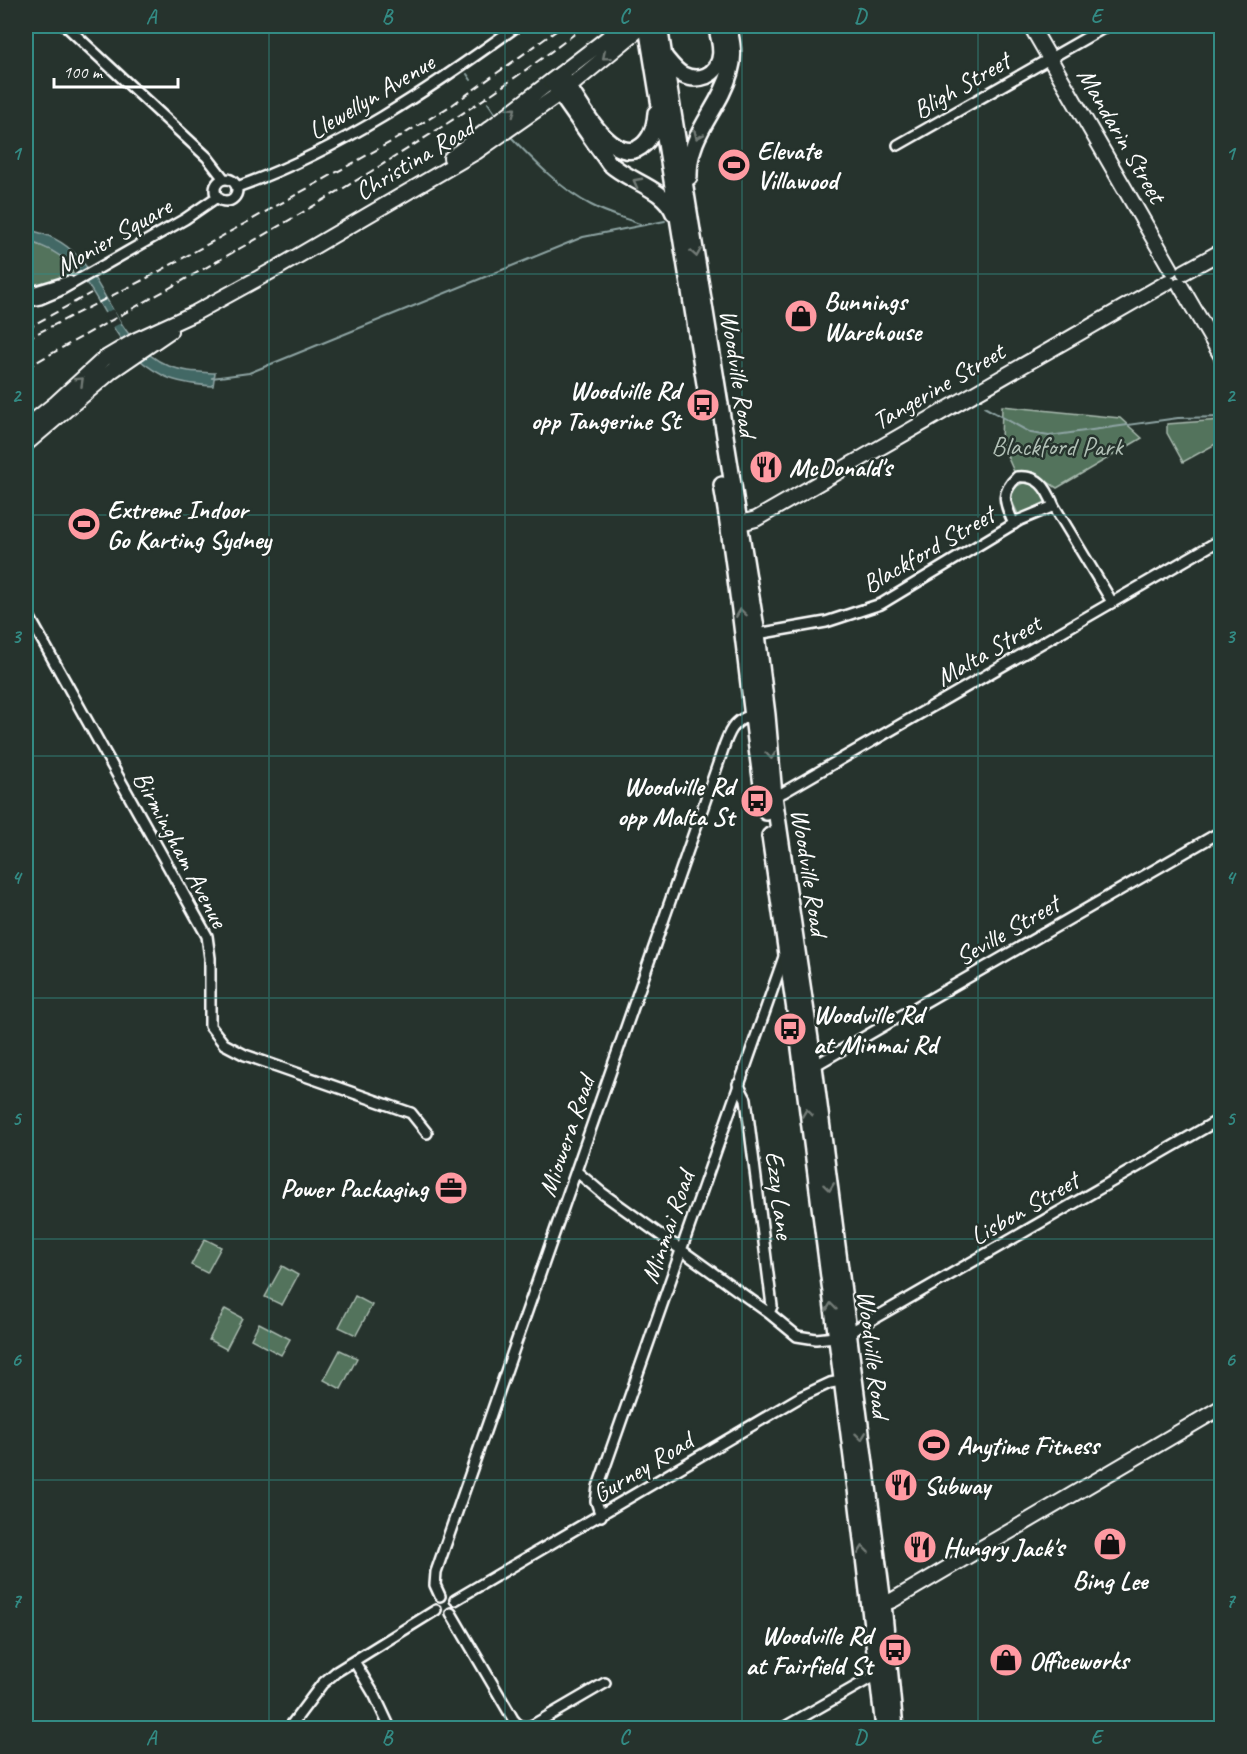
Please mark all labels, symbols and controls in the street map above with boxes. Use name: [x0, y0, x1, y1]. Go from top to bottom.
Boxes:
text: A: [146, 4, 158, 29]
text: B: [382, 4, 394, 29]
text: C: [619, 4, 631, 29]
text: D: [854, 4, 868, 29]
text: E: [1091, 4, 1105, 29]
street label: Bligh Street: [907, 43, 1019, 126]
street label: Llewellyn Avenue: [302, 45, 442, 147]
one-way arrow: [602, 49, 613, 60]
scale bar: [54, 51, 178, 89]
text: 100 m: [63, 61, 104, 83]
street label: Mandarin Street: [1070, 62, 1175, 211]
one-way arrow: [506, 107, 517, 118]
street label: Christina Road: [349, 109, 483, 208]
one-way arrow: [693, 128, 705, 139]
place label: Elevate Villawood: [757, 134, 842, 197]
text: 1: [12, 141, 23, 166]
text: 1: [1226, 141, 1237, 166]
sports icon: Elevate Villawood: [716, 147, 752, 183]
one-way arrow: [633, 178, 644, 189]
street label: Monier Square: [49, 189, 179, 283]
one-way arrow: [689, 248, 702, 258]
place label: Bunnings Warehouse: [824, 285, 924, 348]
shop icon: Bunnings Warehouse: [783, 298, 819, 334]
street label: Woodville Road: [712, 307, 765, 443]
street label: Tangerine Street: [866, 334, 1012, 437]
place label: Woodville Rd opp Tangerine St: [531, 374, 685, 437]
one-way arrow: [73, 377, 83, 388]
text: 2: [12, 383, 23, 408]
text: 2: [1226, 383, 1237, 408]
bus stop icon: Woodville Rd opp Tangerine St: [685, 387, 721, 423]
park label: Blackford Park: [991, 430, 1124, 463]
restaurant icon: McDonald's: [748, 449, 784, 485]
place label: McDonald's: [789, 451, 895, 484]
place label: Extreme Indoor Go Karting Sydney: [107, 493, 273, 556]
street label: Blackford Street: [856, 497, 1003, 601]
sports icon: Extreme Indoor Go Karting Sydney: [66, 506, 102, 542]
street label: Malta Street: [930, 606, 1049, 694]
one-way arrow: [736, 608, 748, 618]
text: 3: [12, 624, 23, 649]
text: 3: [1226, 624, 1237, 649]
one-way arrow: [764, 751, 777, 760]
street label: Birmingham Avenue: [125, 765, 236, 935]
place label: Woodville Rd opp Malta St: [617, 770, 739, 833]
bus stop icon: Woodville Rd opp Malta St: [739, 783, 775, 819]
street label: Woodville Road: [783, 806, 836, 942]
text: 4: [12, 865, 24, 890]
text: 4: [1226, 865, 1238, 890]
street label: Seville Street: [950, 886, 1068, 973]
place label: Woodville Rd at Minmai Rd: [813, 998, 941, 1061]
bus stop icon: Woodville Rd at Minmai Rd: [772, 1011, 808, 1047]
street label: Miowera Road: [530, 1068, 604, 1201]
text: 5: [12, 1106, 23, 1131]
text: 5: [1226, 1106, 1237, 1131]
one-way arrow: [802, 1108, 814, 1118]
street label: Ezzy Lane: [758, 1149, 801, 1242]
street label: Lisbon Street: [964, 1162, 1087, 1253]
street label: Minmai Road: [633, 1163, 703, 1288]
office icon: Power Packaging: [433, 1170, 469, 1206]
place label: Power Packaging: [281, 1172, 431, 1205]
one-way arrow: [823, 1182, 835, 1191]
street label: Woodville Road: [849, 1288, 898, 1423]
one-way arrow: [826, 1302, 838, 1311]
text: 6: [11, 1347, 22, 1372]
text: 6: [1225, 1347, 1236, 1372]
street label: Gurney Road: [586, 1423, 702, 1510]
sports icon: Anytime Fitness: [916, 1427, 952, 1463]
place label: Anytime Fitness: [957, 1429, 1102, 1462]
one-way arrow: [854, 1432, 866, 1441]
restaurant icon: Subway: [883, 1467, 919, 1503]
place label: Subway: [924, 1469, 993, 1502]
shop icon: Bing Lee: [1092, 1526, 1128, 1562]
restaurant icon: Hungry Jack's: [902, 1529, 938, 1565]
place label: Hungry Jack's: [943, 1531, 1067, 1564]
one-way arrow: [857, 1545, 870, 1555]
place label: Bing Lee: [1072, 1564, 1150, 1597]
text: 7: [12, 1588, 23, 1613]
text: 7: [1226, 1588, 1237, 1613]
place label: Woodville Rd at Fairfield St: [746, 1619, 877, 1682]
bus stop icon: Woodville Rd at Fairfield St: [877, 1632, 913, 1668]
shop icon: Officeworks: [988, 1642, 1024, 1678]
place label: Officeworks: [1029, 1644, 1131, 1677]
text: A: [146, 1725, 158, 1750]
text: B: [382, 1725, 394, 1750]
text: C: [619, 1725, 631, 1750]
text: D: [854, 1725, 868, 1750]
text: E: [1091, 1725, 1105, 1750]

